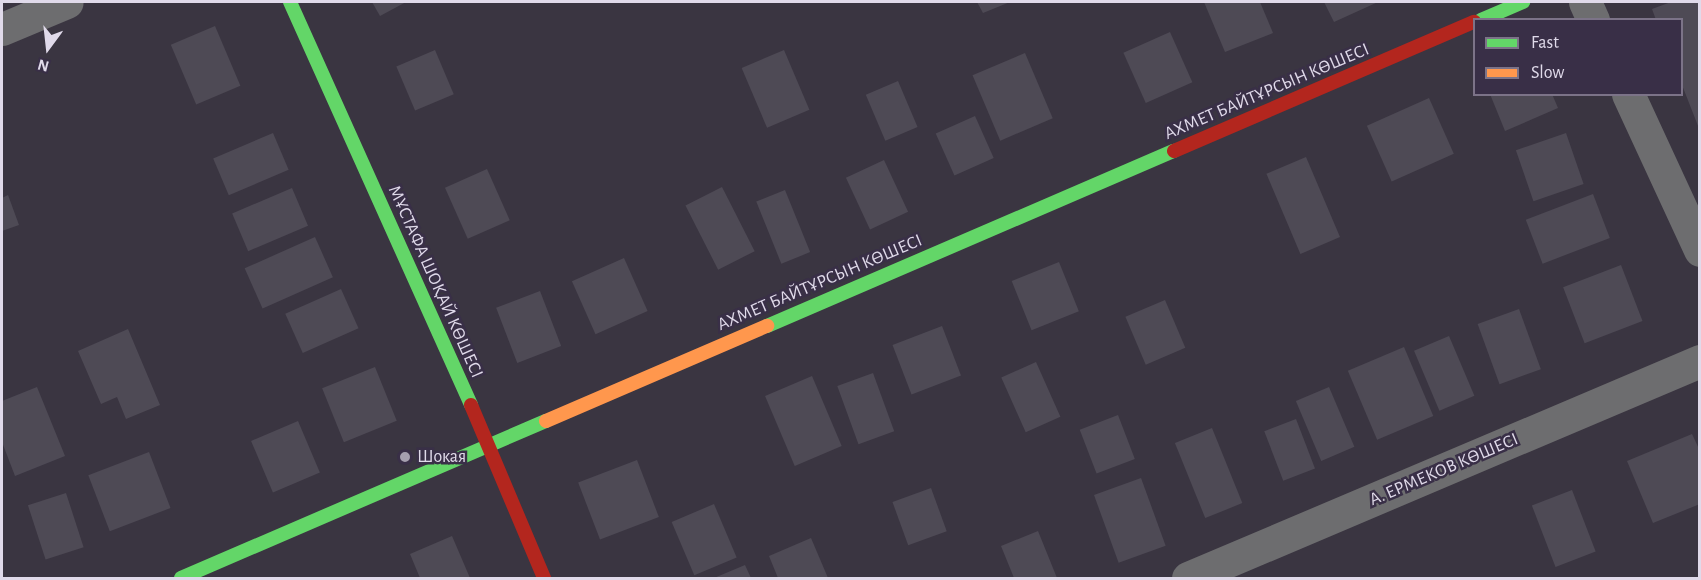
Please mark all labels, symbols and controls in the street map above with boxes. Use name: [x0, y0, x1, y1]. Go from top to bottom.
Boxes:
north arrow: [18, 18, 78, 78]
legend: [1473, 18, 1683, 96]
text: Fast: [1531, 34, 1559, 52]
street label: АХМЕТ БАЙТҰРСЫН КӨШЕСІ: [1161, 39, 1373, 145]
text: N: [36, 56, 51, 75]
text: Slow: [1531, 64, 1564, 82]
street label: МҰСТАФА ШОҚАЙ КӨШЕСІ: [383, 182, 487, 382]
street label: АХМЕТ БАЙТҰРСЫН КӨШЕСІ: [714, 230, 926, 336]
street label: А. ЕРМЕКОВ КӨШЕСІ: [1366, 429, 1522, 511]
place label: Шокая: [417, 446, 466, 468]
marker: Шокая: [398, 450, 412, 464]

